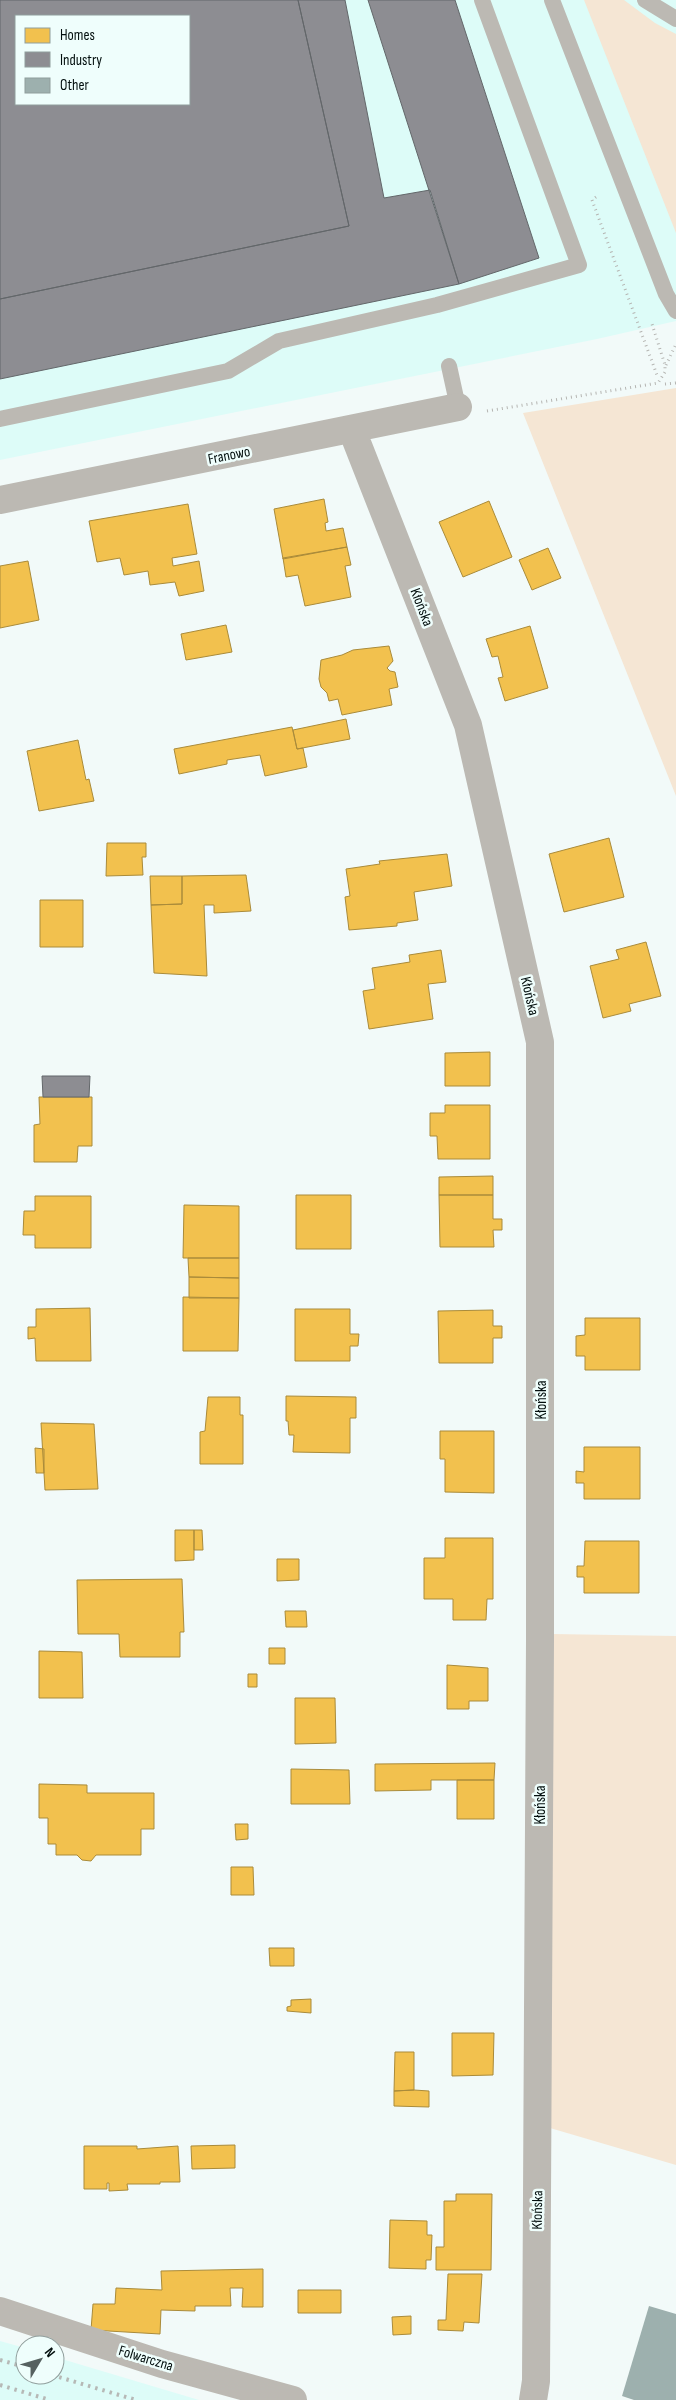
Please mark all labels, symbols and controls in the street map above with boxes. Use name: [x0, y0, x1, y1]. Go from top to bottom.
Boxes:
legend: [15, 15, 190, 105]
text: Homes: [60, 26, 95, 45]
text: Industry: [60, 51, 102, 70]
text: Other: [60, 76, 89, 95]
street label: Franowo: [206, 442, 252, 469]
street label: Kłońska: [406, 585, 437, 629]
street label: Kłońska: [516, 975, 543, 1018]
street label: Kłońska: [532, 1380, 551, 1420]
street label: Kłońska: [531, 1785, 550, 1825]
street label: Kłońska: [528, 2190, 547, 2230]
north arrow: [15, 2335, 65, 2385]
street label: Folwarczna: [116, 2341, 176, 2376]
text: N: [41, 2344, 59, 2360]

